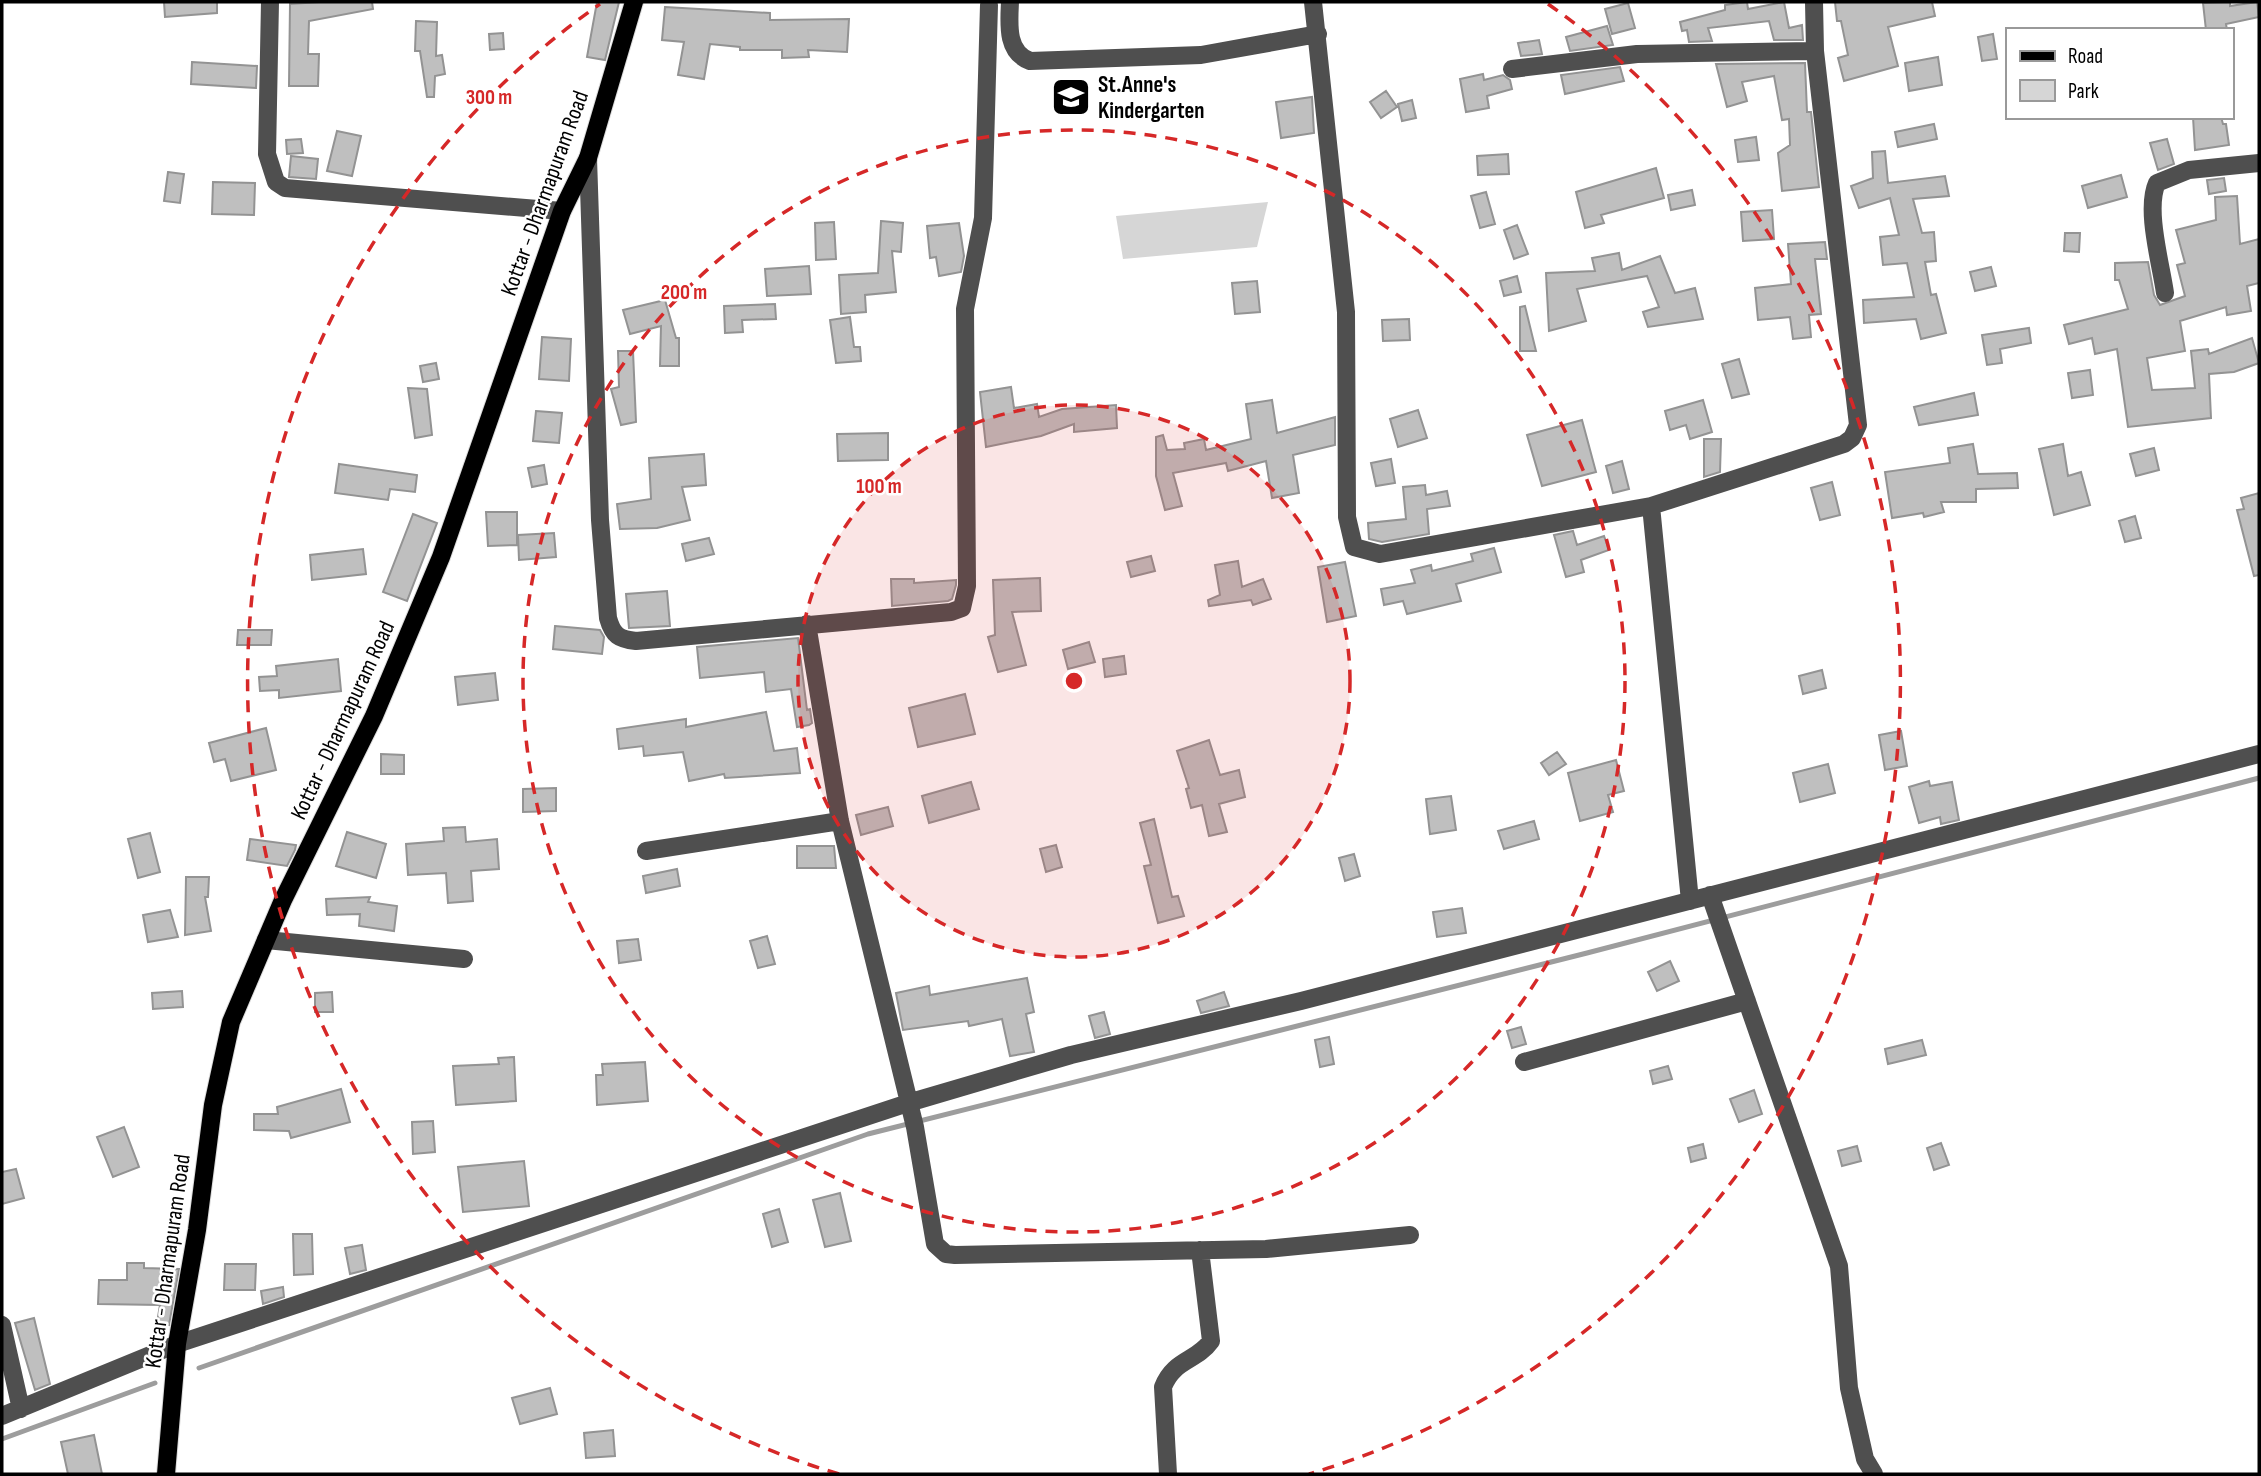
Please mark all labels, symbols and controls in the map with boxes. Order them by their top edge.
legend [2006,28,2233,119]
text: Road [2068,44,2103,69]
place label: St.Anne's Kindergarten [1098,71,1205,125]
school or university icon: St.Anne's Kindergarten [1050,76,1092,118]
text: Park [2068,79,2099,104]
text: 300 m [466,85,512,110]
street label: Kottar - Dharmapuram Road [495,87,595,300]
text: 200 m [661,280,707,305]
text: 100 m [856,474,902,499]
street label: Kottar - Dharmapuram Road [285,617,401,824]
centre of rings [1062,669,1086,693]
street label: Kottar - Dharmapuram Road [139,1152,197,1370]

